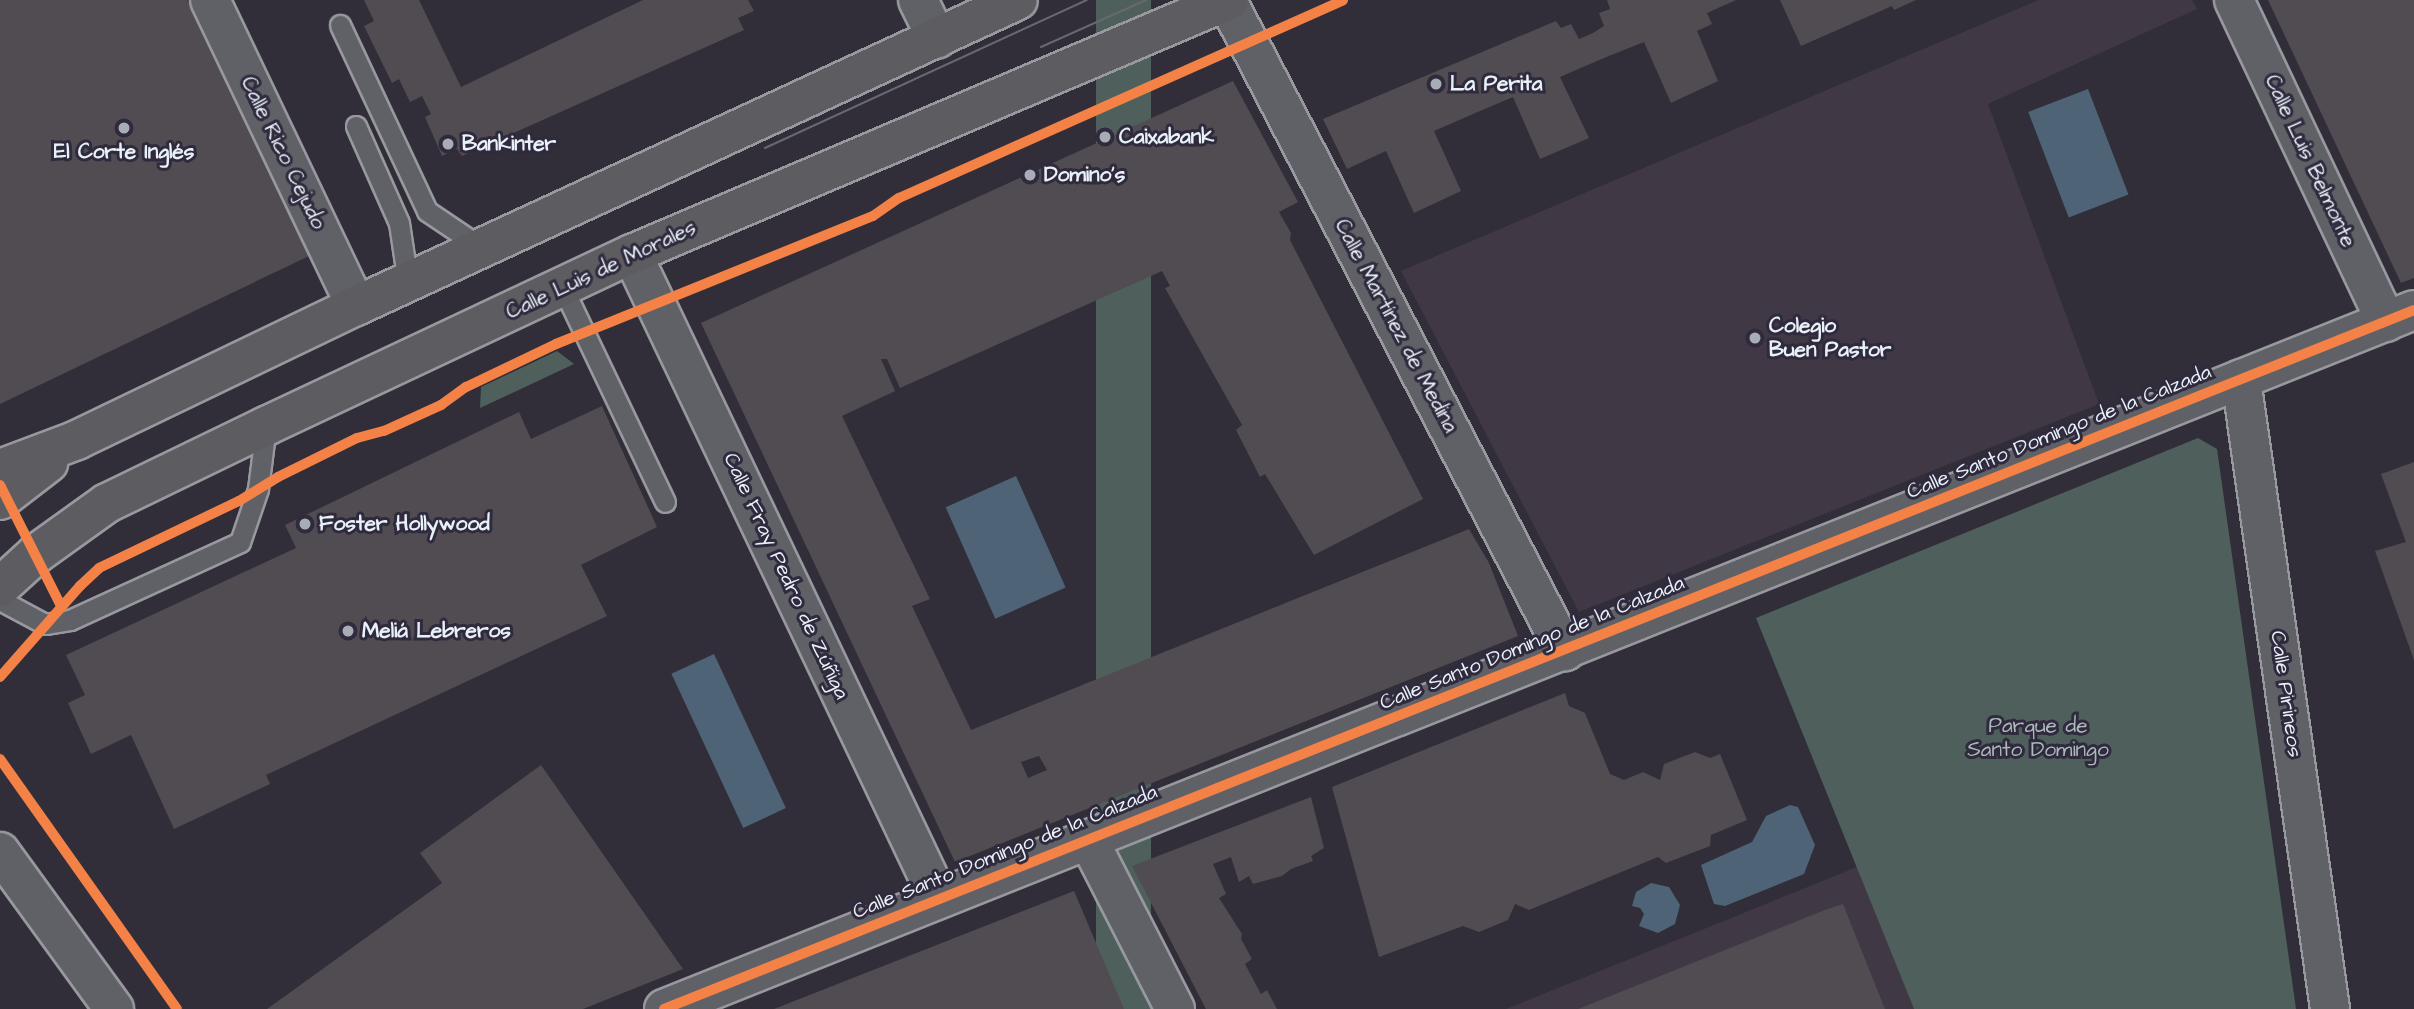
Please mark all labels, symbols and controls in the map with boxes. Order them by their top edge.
place label: La Perita [1450,71,1542,97]
street label: Calle Luis Belmonte [2259,71,2361,251]
street label: Calle Rico Cejudo [235,73,331,233]
marker: La Perita [1428,76,1444,92]
marker: El Corte Inglés [116,120,132,136]
place label: Caixabank [1119,124,1214,150]
marker: Caixabank [1097,129,1113,145]
place label: Bankinter [462,131,556,157]
marker: Bankinter [440,136,456,152]
place label: El Corte Inglés [54,139,194,165]
place label: Domino's [1044,162,1125,188]
marker: Domino's [1022,167,1038,183]
street label: Calle Luis de Morales [502,215,700,325]
street label: Calle Martínez de Medina [1329,215,1463,437]
place label: Colegio Buen Pastor [1769,313,1891,363]
marker: Colegio Buen Pastor [1747,330,1763,346]
street label: Calle Santo Domingo de la Calzada [1903,359,2215,505]
street label: Calle Fray Pedro de Zúñiga [718,449,854,703]
place label: Foster Hollywood [319,511,490,537]
marker: Foster Hollywood [297,516,313,532]
street label: Calle Santo Domingo de la Calzada [1376,570,1688,716]
place label: Meliá Lebreros [362,618,511,644]
marker: Meliá Lebreros [340,623,356,639]
street label: Calle Pirineos [2265,629,2307,759]
park label: Parque de Santo Domingo [1967,713,2109,763]
street label: Calle Santo Domingo de la Calzada [849,779,1161,925]

